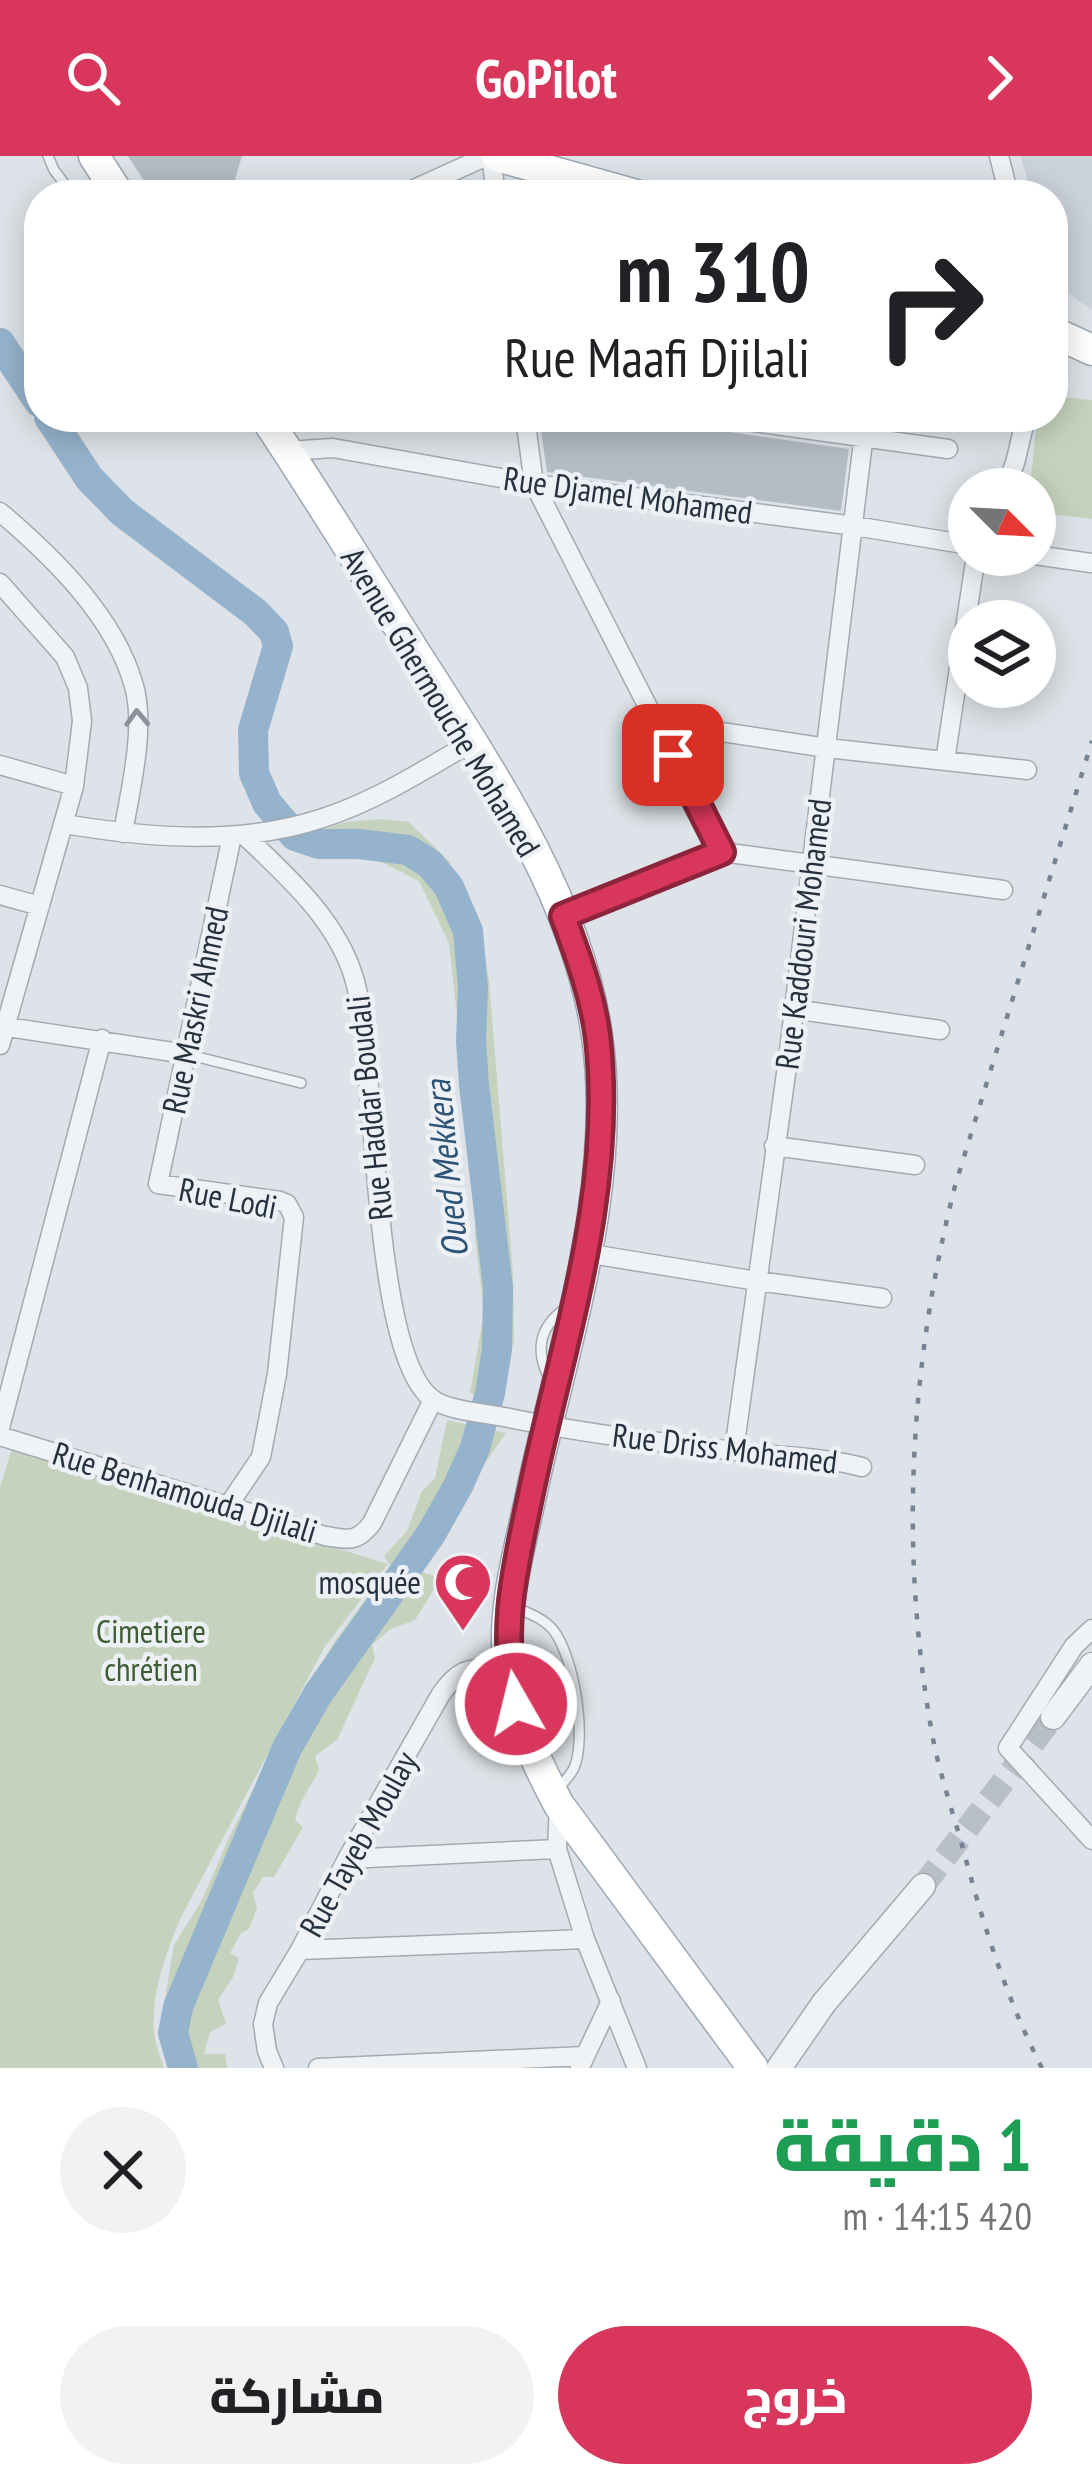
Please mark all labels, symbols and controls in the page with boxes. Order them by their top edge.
text: GoPilot [475,43,617,113]
icon: search [60,45,126,111]
icon: forward [966,45,1032,111]
text: 310 m [617,216,810,325]
icon: right [852,228,1008,384]
text: Rue Maafi Djilali [504,322,810,392]
street label: Rue Djamel Mohamed [501,456,755,533]
north arrow [948,468,1056,576]
map controls [948,468,1056,708]
street label: Avenue Ghermouche Mohamed [332,539,551,864]
button: layers [948,600,1056,708]
pin [622,704,724,806]
one-way arrow [124,708,150,727]
icon: arrive [640,722,706,788]
street label: Rue Kaddouri Mohamed [765,796,840,1072]
street label: Rue Maskri Ahmed [152,902,237,1117]
street label: Rue Haddar Boudali [335,993,402,1223]
water label: Oued Mekkera [413,1077,478,1260]
street label: Rue Lodi [176,1167,281,1228]
street label: Rue Driss Mohamed [610,1412,840,1483]
street label: Rue Benhamouda Djilali [48,1431,322,1552]
mosque icon: mosquée [432,1551,494,1633]
place label: mosquée [319,1560,421,1603]
park label: Cimetiere chrétien [96,1609,206,1690]
position arrow [453,1641,579,1767]
street label: Rue Tayeb Moulay [289,1743,426,1944]
text: 1 دقيقة [774,2098,1032,2191]
button: close [60,2107,186,2233]
text: 420 m · 14:15 [843,2190,1032,2241]
button: مشاركة [60,2326,534,2464]
button: خروج [558,2326,1032,2464]

